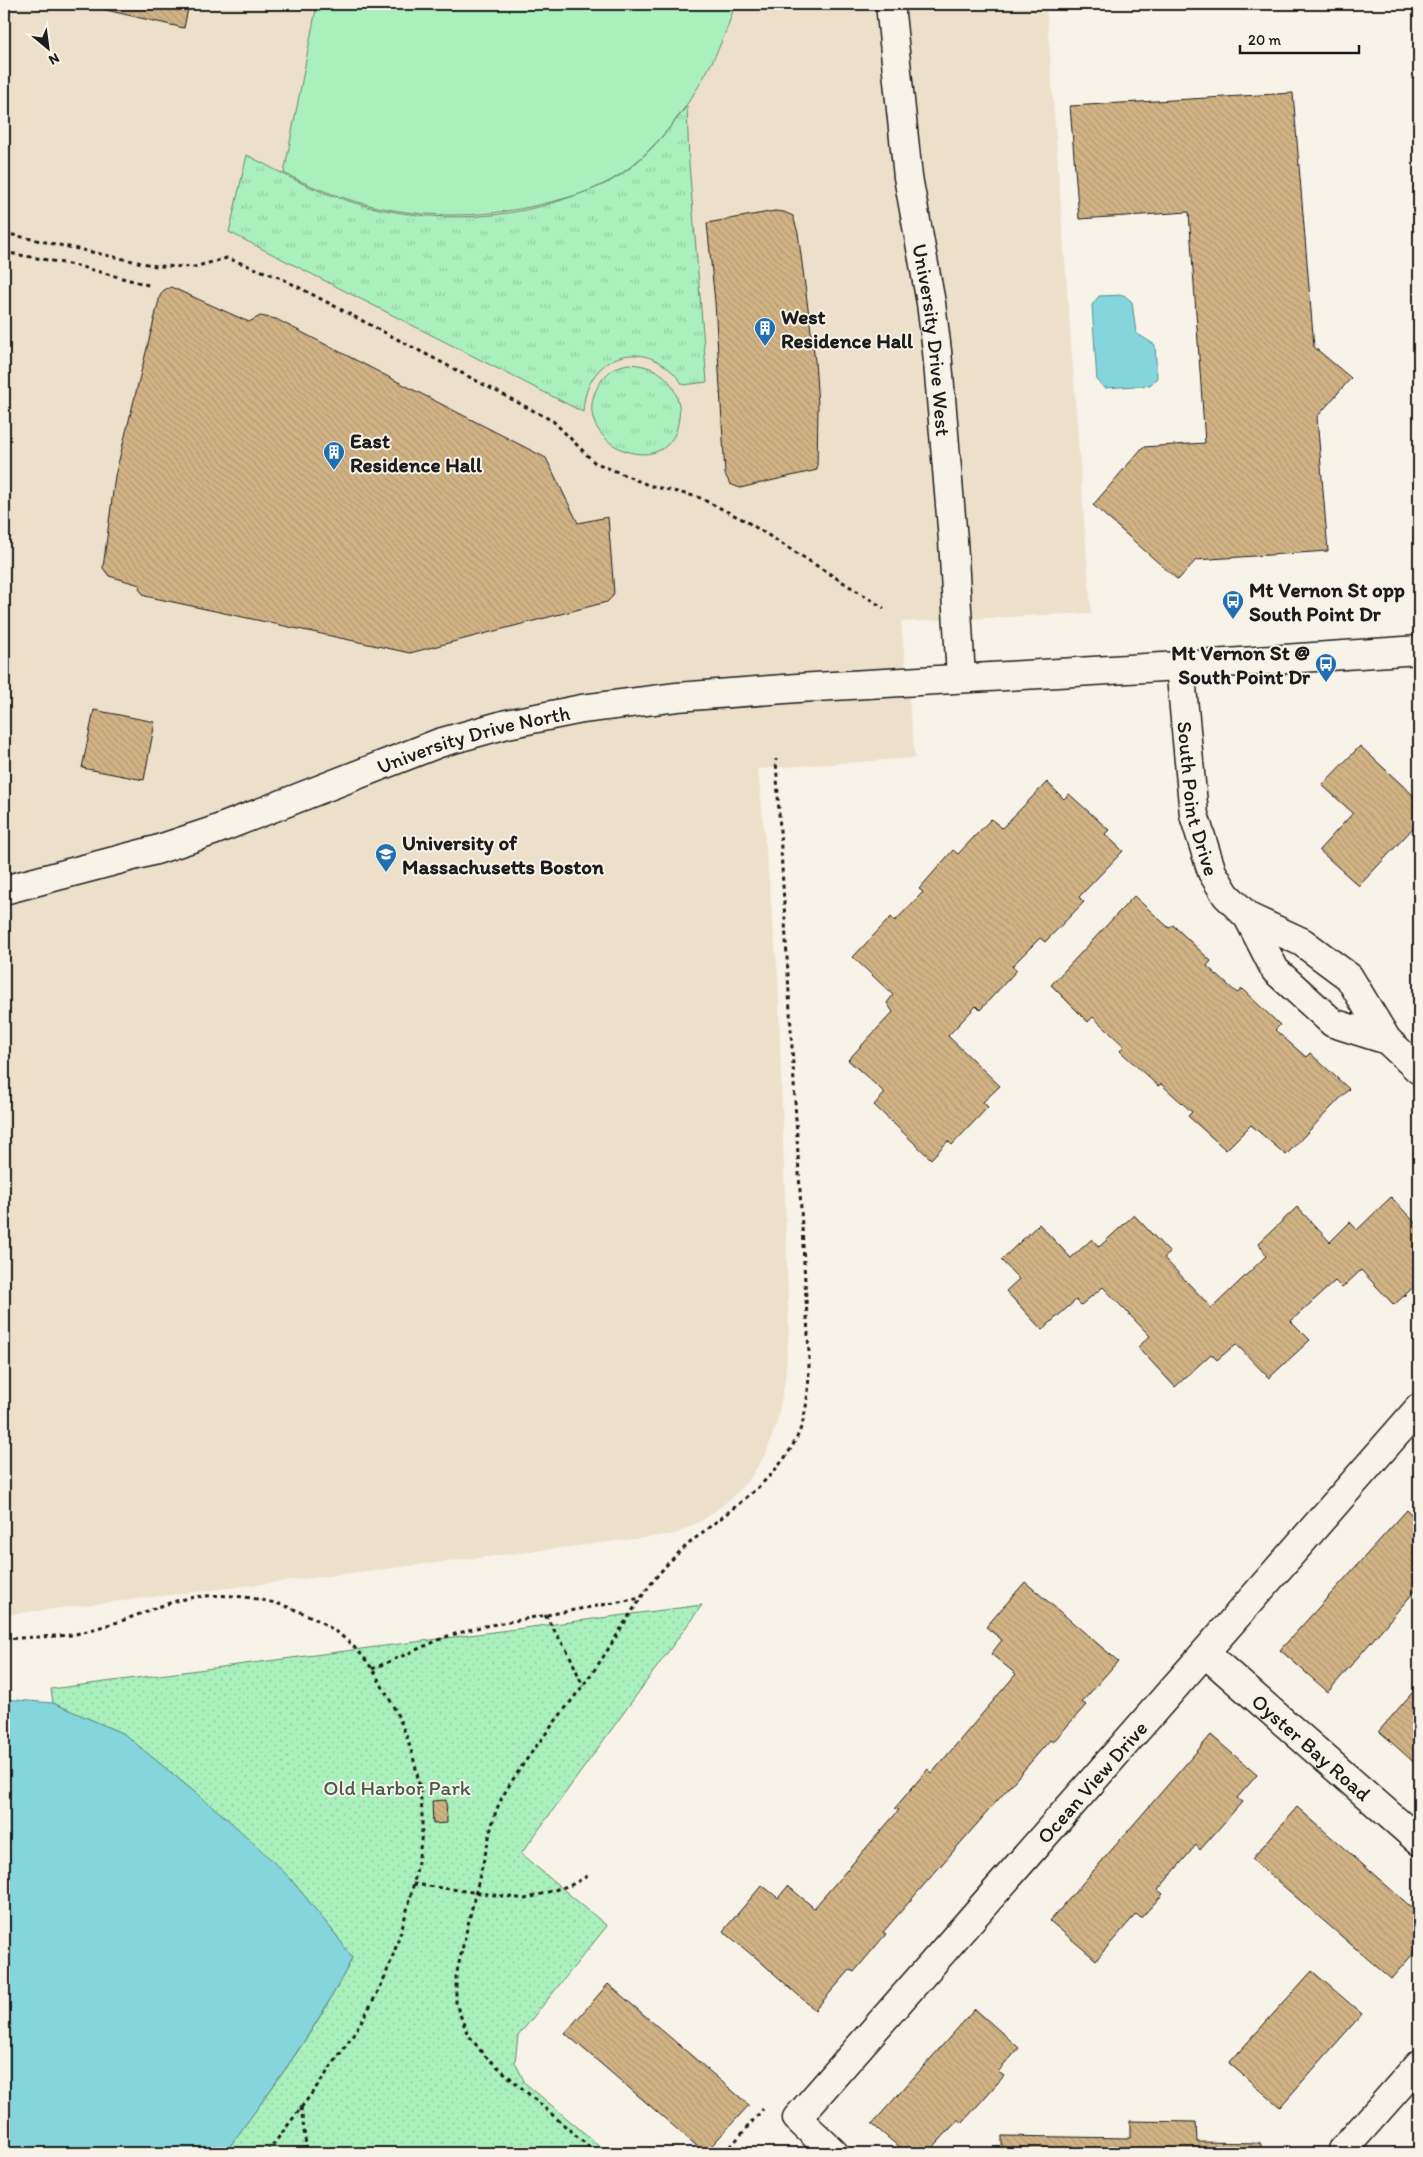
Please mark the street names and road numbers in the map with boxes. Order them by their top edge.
street label: University Drive West [908,242,957,437]
street label: University Drive North [373,699,572,779]
street label: South Point Drive [1173,720,1225,879]
street label: Oyster Bay Road [1247,1688,1377,1806]
street label: Ocean View Drive [1031,1715,1152,1848]

